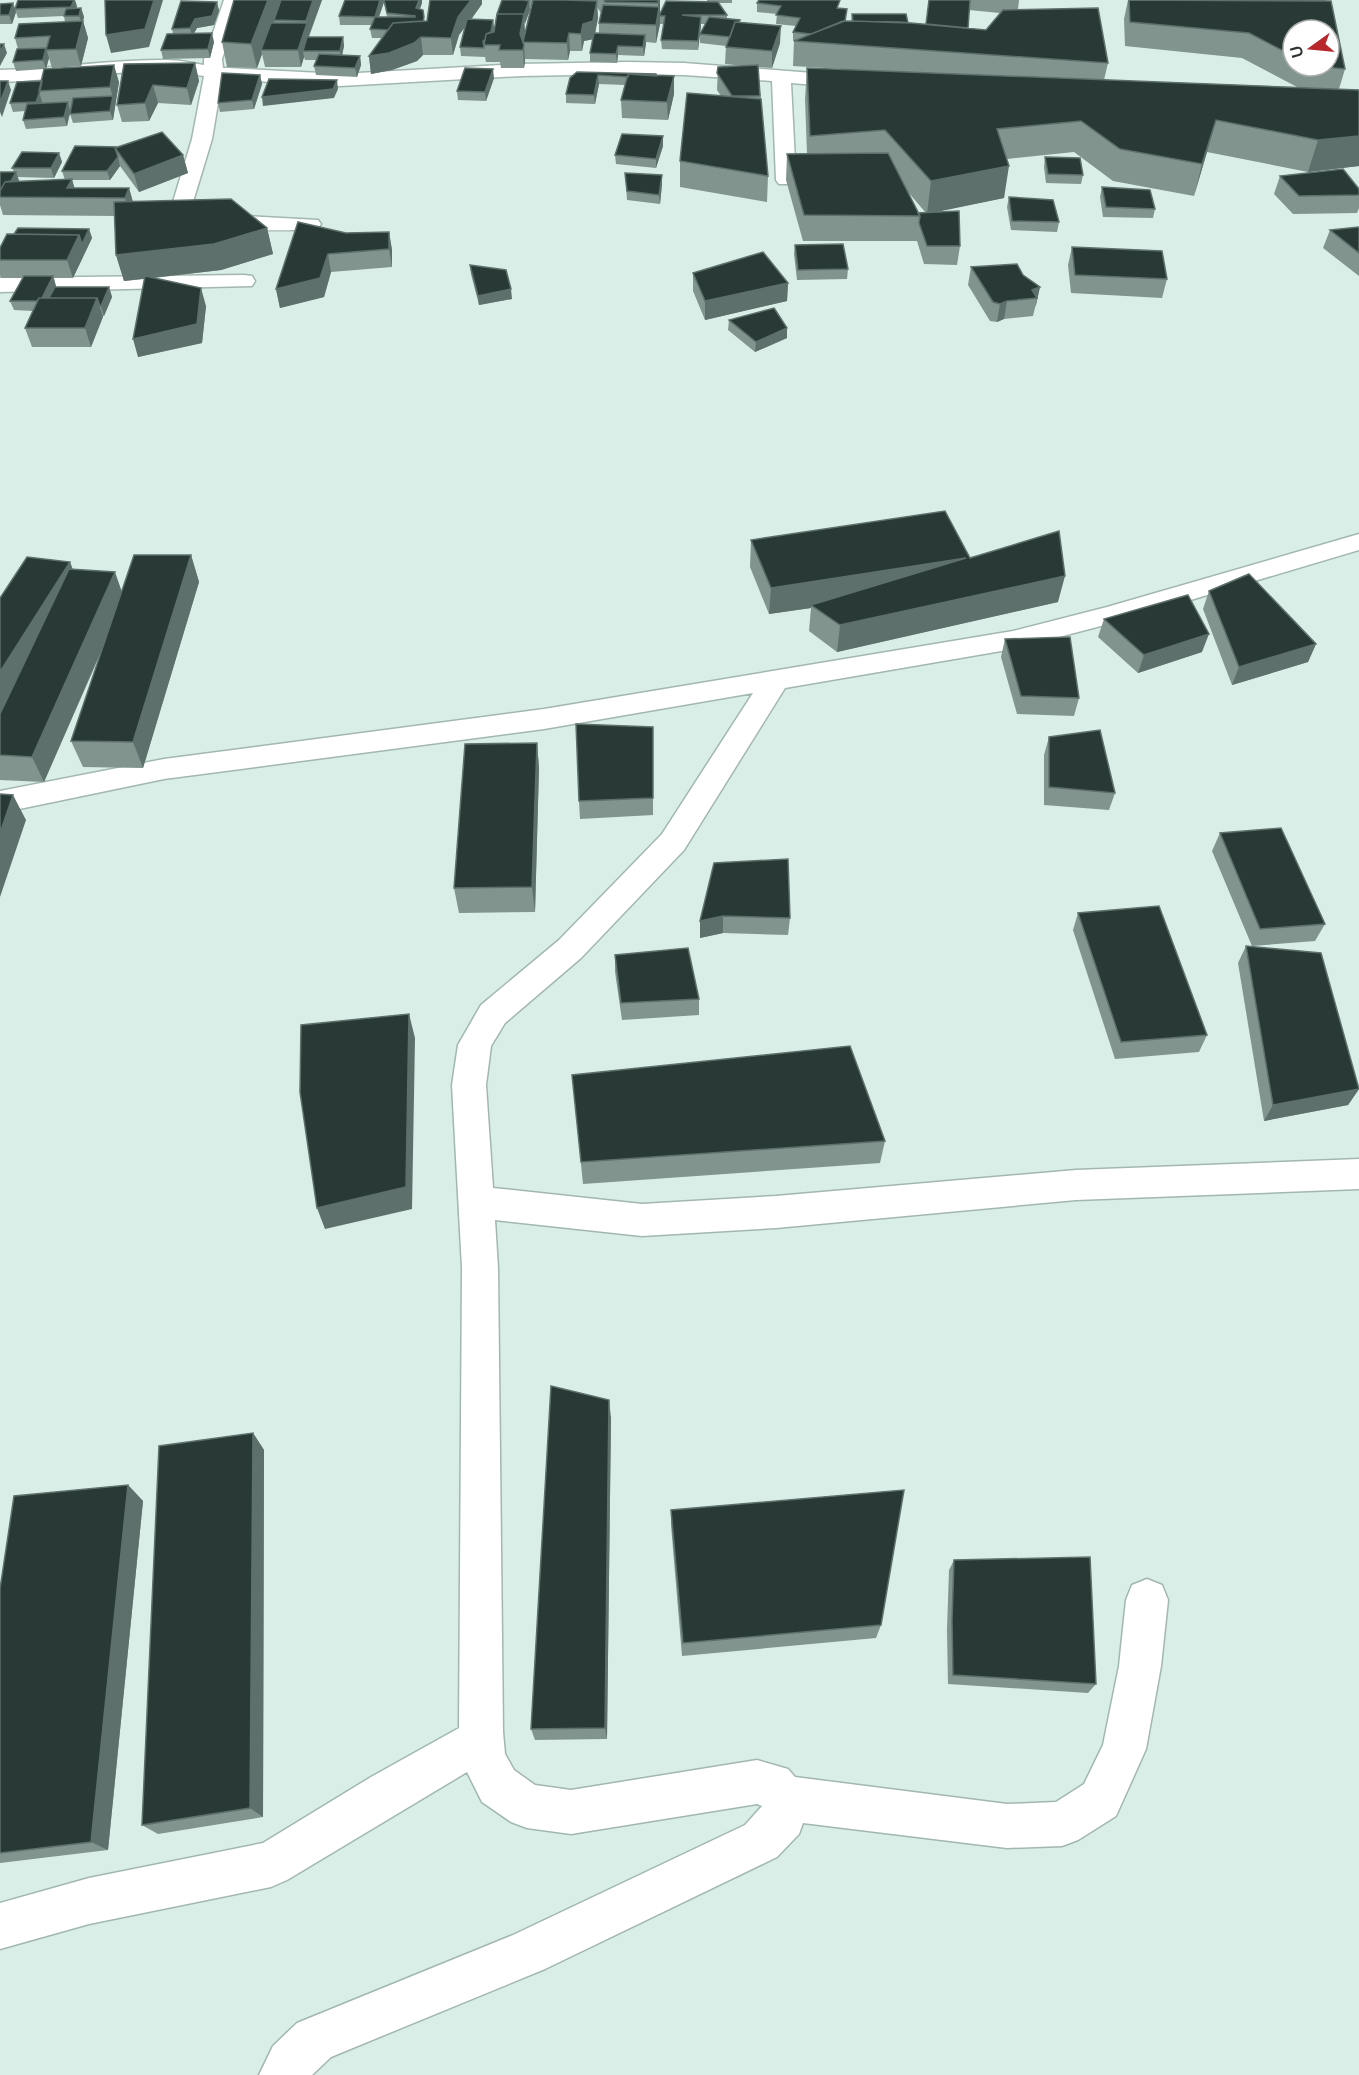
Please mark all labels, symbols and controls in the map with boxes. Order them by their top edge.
north arrow [1281,18,1341,78]
text: U [1285,44,1307,60]

